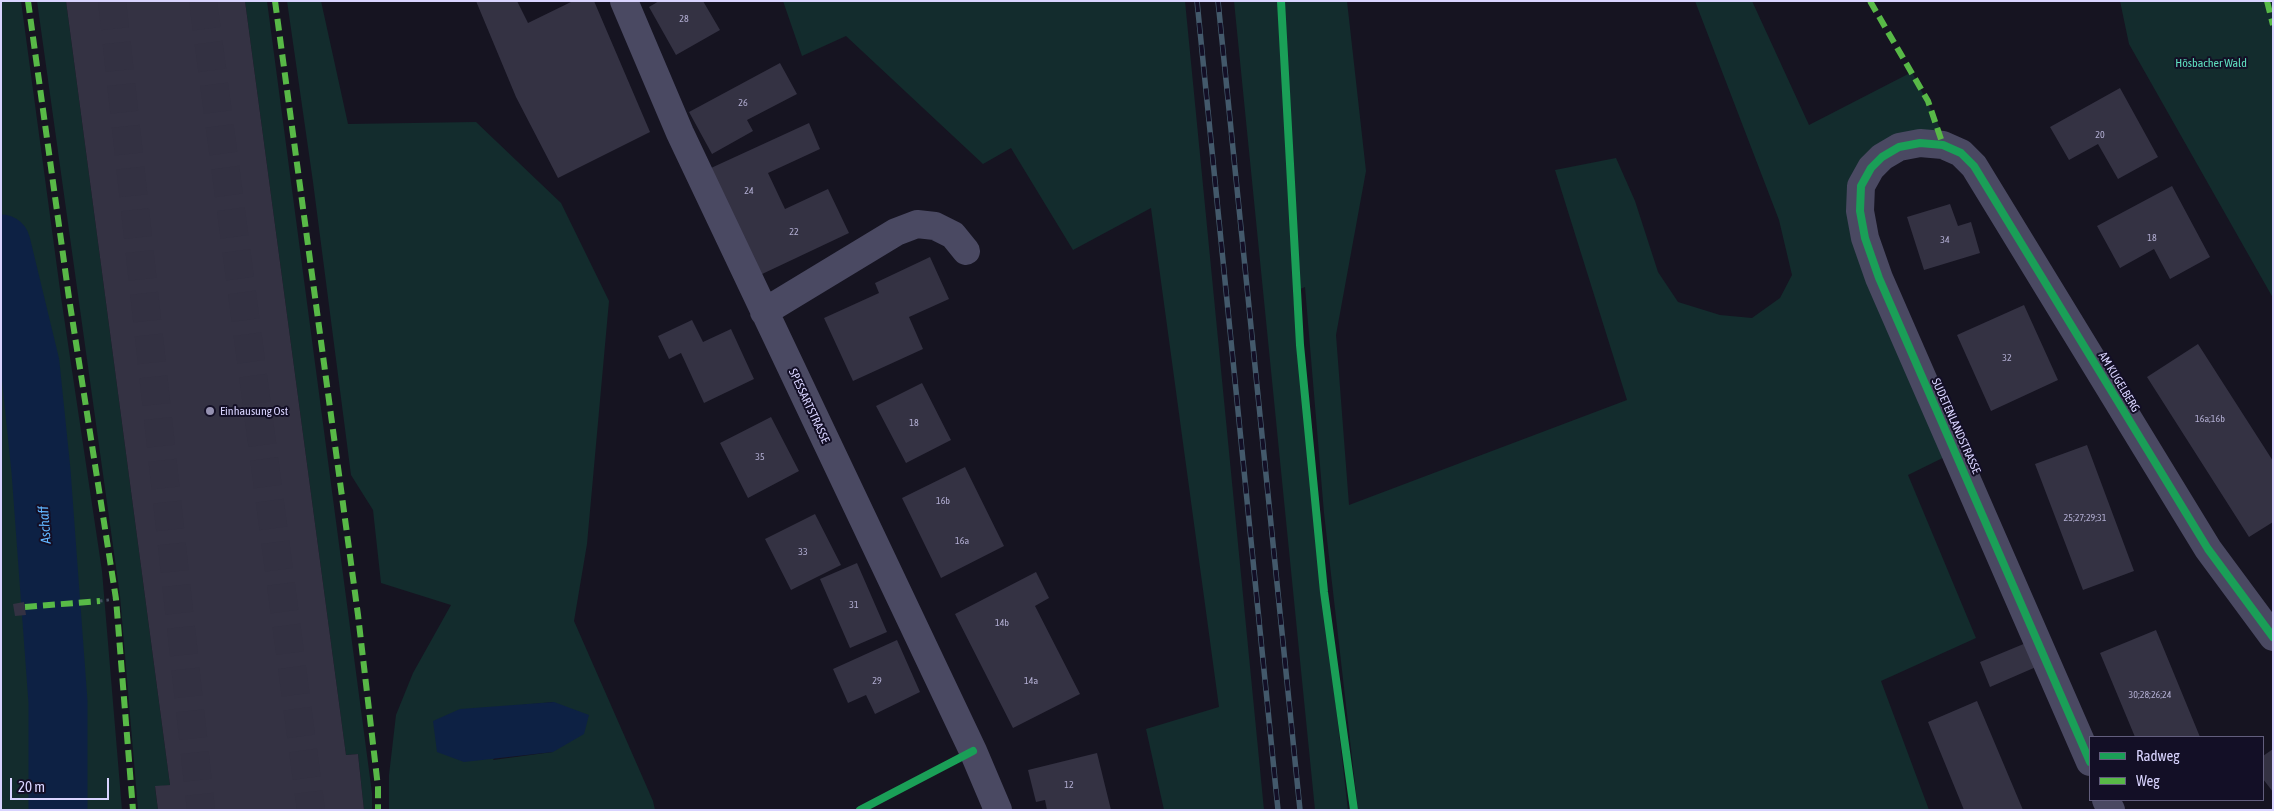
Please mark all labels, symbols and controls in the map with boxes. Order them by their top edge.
house number: 28 [679,13,689,25]
park label: Hösbacher Wald [2175,56,2247,70]
house number: 26 [738,97,748,109]
house number: 20 [2095,129,2105,141]
house number: 24 [744,185,754,197]
house number: 22 [789,226,799,238]
house number: 18 [2147,232,2157,244]
house number: 34 [1940,234,1950,246]
street label: AM KUGELBERG [2095,349,2143,415]
house number: 32 [2002,352,2012,364]
street label: SPESSARTSTRASSE [785,366,833,446]
street label: SUDETENLANDSTRASSE [1928,376,1984,476]
place label: Einhausung Ost [220,404,288,418]
marker: Einhausung Ost [204,405,216,417]
house number: 16a;16b [2195,413,2225,425]
house number: 18 [909,417,919,429]
house number: 35 [755,451,765,463]
house number: 16b [936,495,950,507]
water label: Aschaff [35,506,55,544]
house number: 25;27;29;31 [2064,512,2106,524]
house number: 16a [955,535,969,547]
house number: 33 [798,546,808,558]
house number: 31 [849,599,859,611]
house number: 14b [995,617,1009,629]
house number: 29 [872,675,882,687]
house number: 14a [1024,675,1038,687]
house number: 30;28;26;24 [2129,689,2171,701]
legend [2089,736,2264,801]
text: Radweg [2136,747,2180,764]
scale bar [12,768,111,800]
text: Weg [2136,772,2160,789]
text: 20 m [18,778,45,795]
house number: 12 [1064,779,1074,791]

